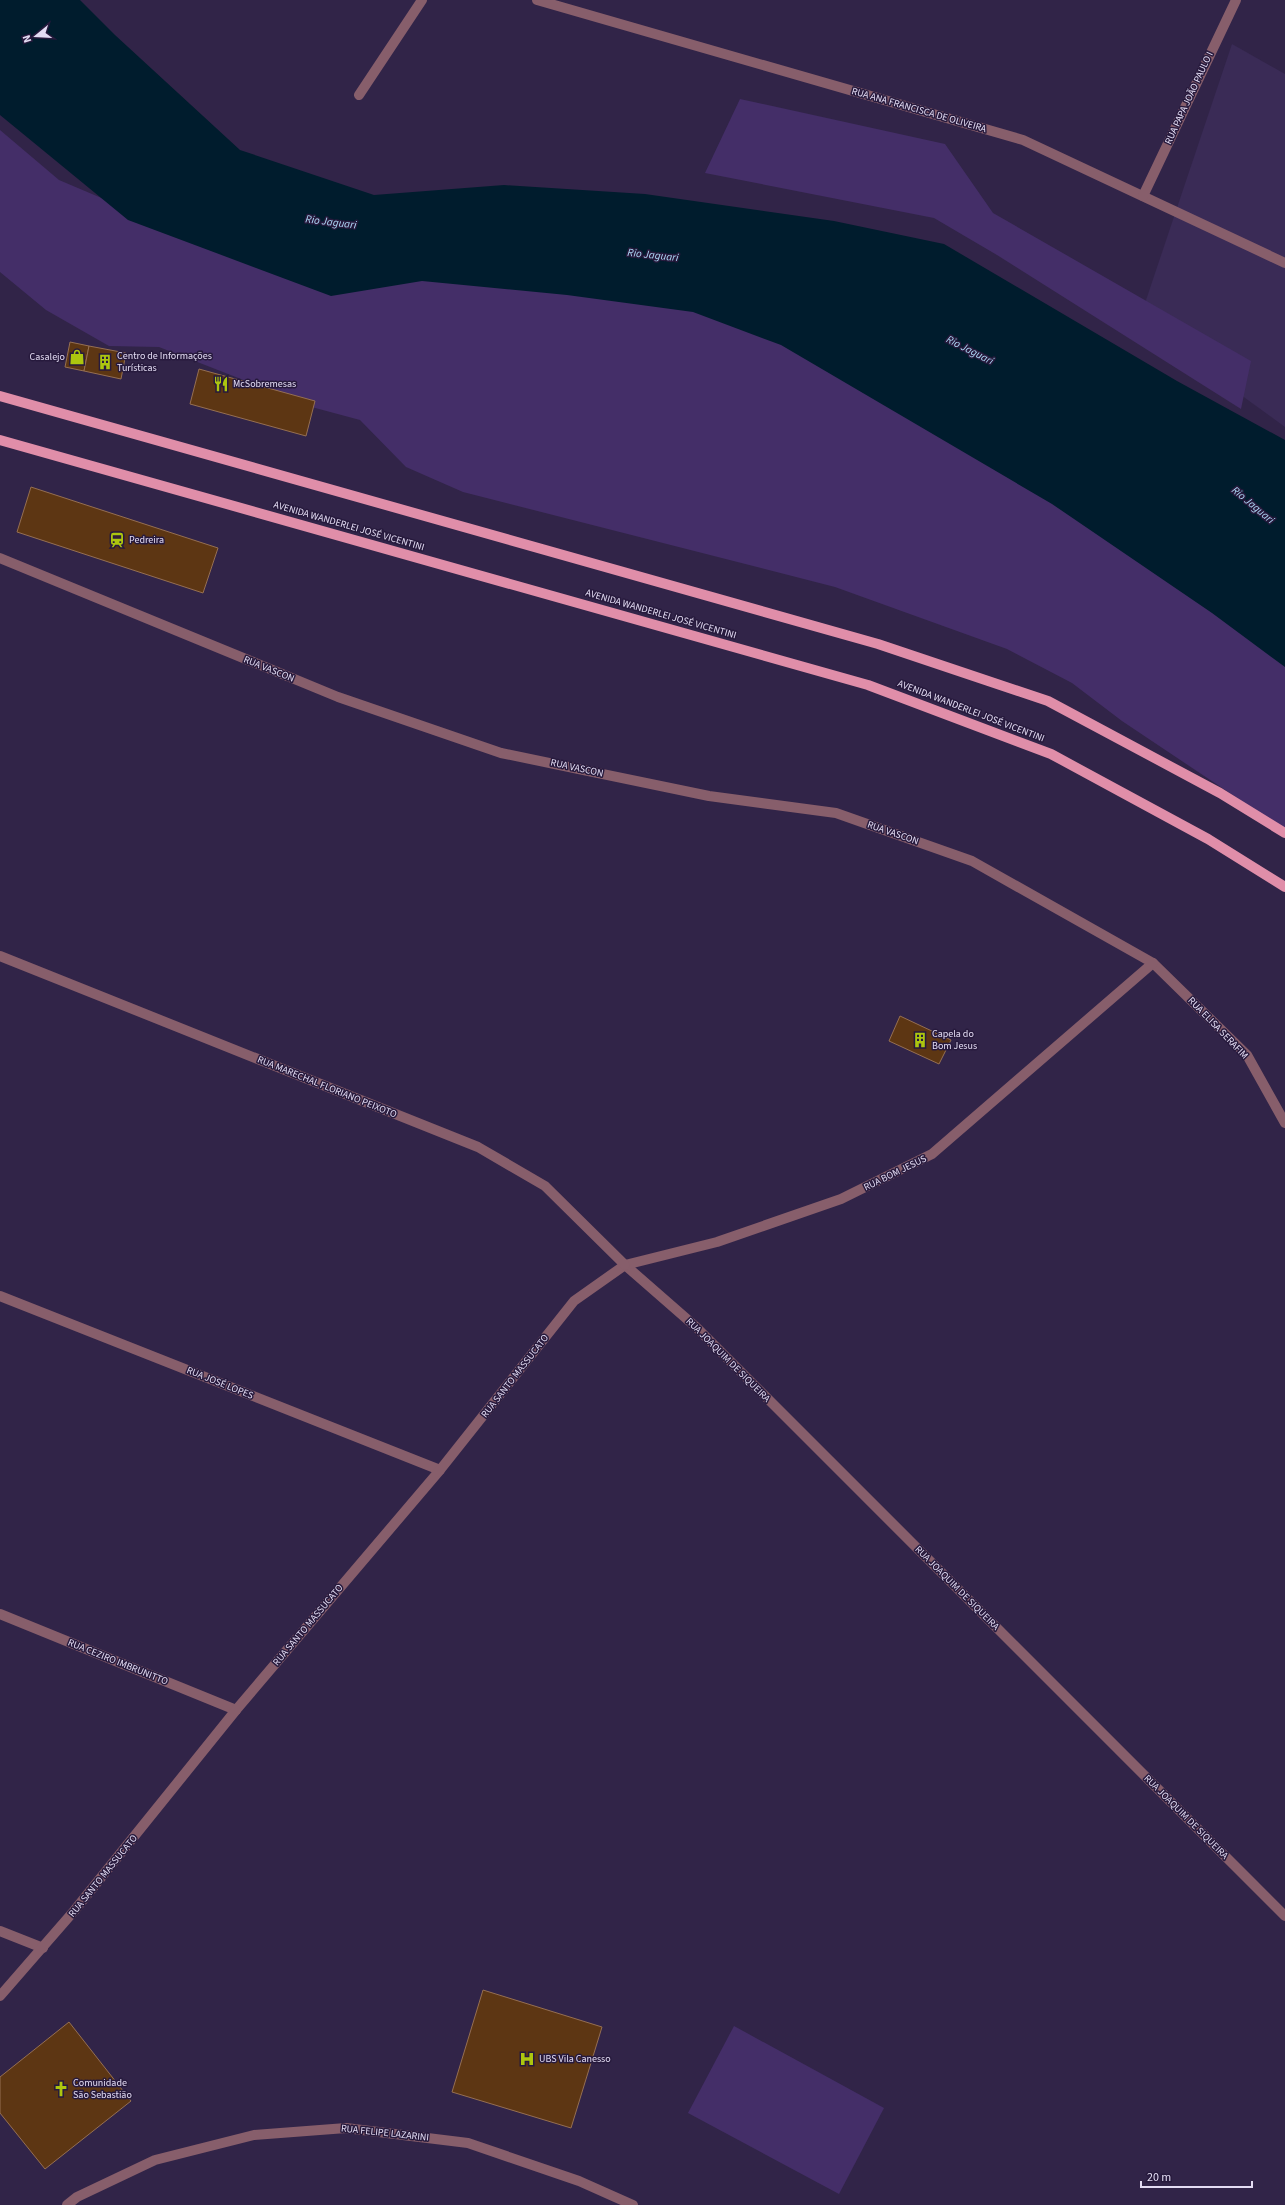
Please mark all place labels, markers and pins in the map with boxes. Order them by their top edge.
shop icon: Casalejo [68,348,86,366]
place label: Centro de Informações Turísticas [117,349,212,375]
place label: Casalejo [30,350,65,364]
building icon: Centro de Informações Turísticas [96,353,114,371]
restaurant icon: McSobremesas [212,375,230,393]
place label: McSobremesas [233,377,296,391]
station icon: Pedreira [108,531,126,549]
place label: Pedreira [129,533,164,547]
place label: Capela do Bom Jesus [932,1027,977,1053]
building icon: Capela do Bom Jesus [911,1031,929,1049]
hospital icon: UBS Vila Canesso [518,2050,536,2068]
place label: UBS Vila Canesso [539,2052,611,2066]
place label: Comunidade São Sebastião [73,2076,132,2102]
church icon: Comunidade São Sebastião [52,2080,70,2098]

